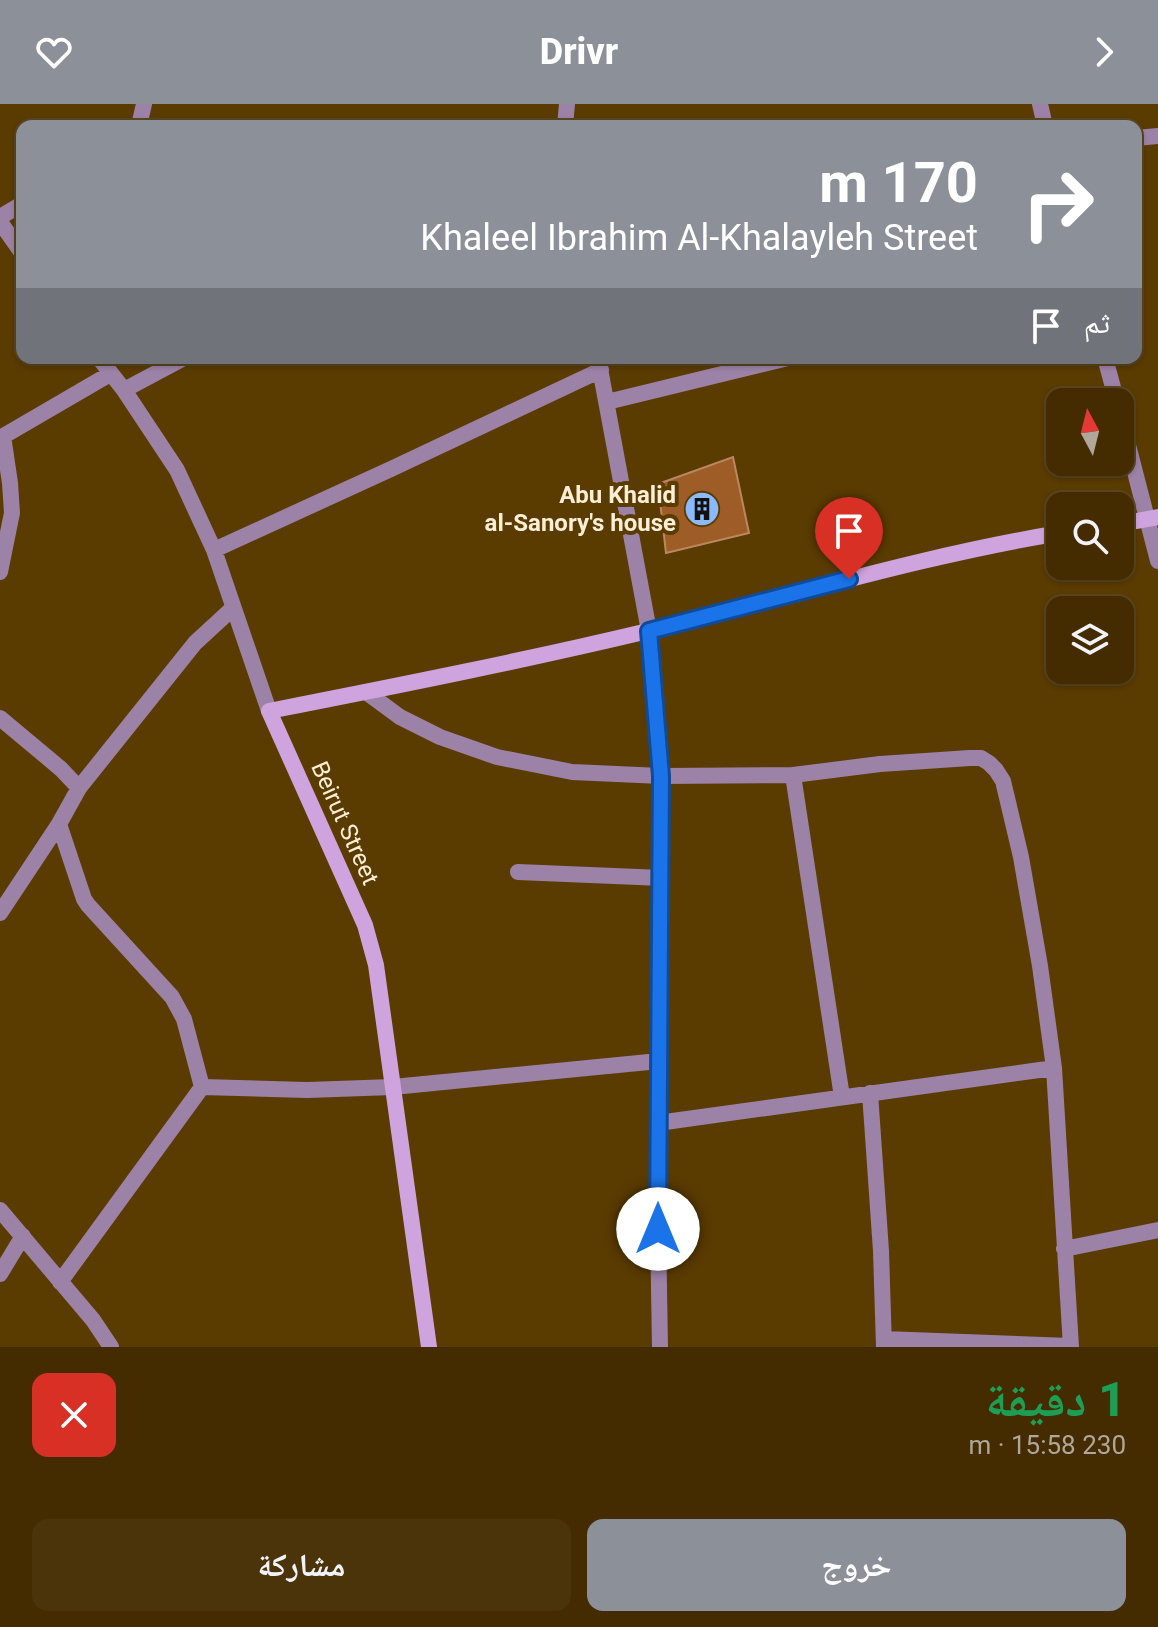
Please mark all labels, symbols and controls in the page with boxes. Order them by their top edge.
icon: heart [32,30,76,74]
icon: forward [1082,30,1126,74]
text: Drivr [540,31,618,73]
text: 170 m [819,150,978,216]
icon: right [1006,152,1110,256]
text: Khaleel Ibrahim Al-Khalayleh Street [420,217,978,259]
icon: arrive [1024,304,1068,348]
text: ثم [1084,305,1110,340]
north arrow [1046,388,1134,476]
map controls [1046,388,1134,684]
place label: Abu Khalid al-Sanory's house [485,481,676,537]
building icon: Abu Khalid al-Sanory's house [683,490,721,528]
button: search [1046,492,1134,580]
pin [815,497,883,579]
icon: arrive [827,509,871,553]
button: layers [1046,596,1134,684]
street label: Beirut Street [305,757,385,889]
position arrow [616,1187,700,1271]
text: 1 دقيقة [986,1371,1126,1428]
button: close [32,1373,116,1457]
text: 230 m · 15:58 [968,1430,1126,1460]
button: مشاركة [32,1519,571,1611]
button: خروج [587,1519,1126,1611]

